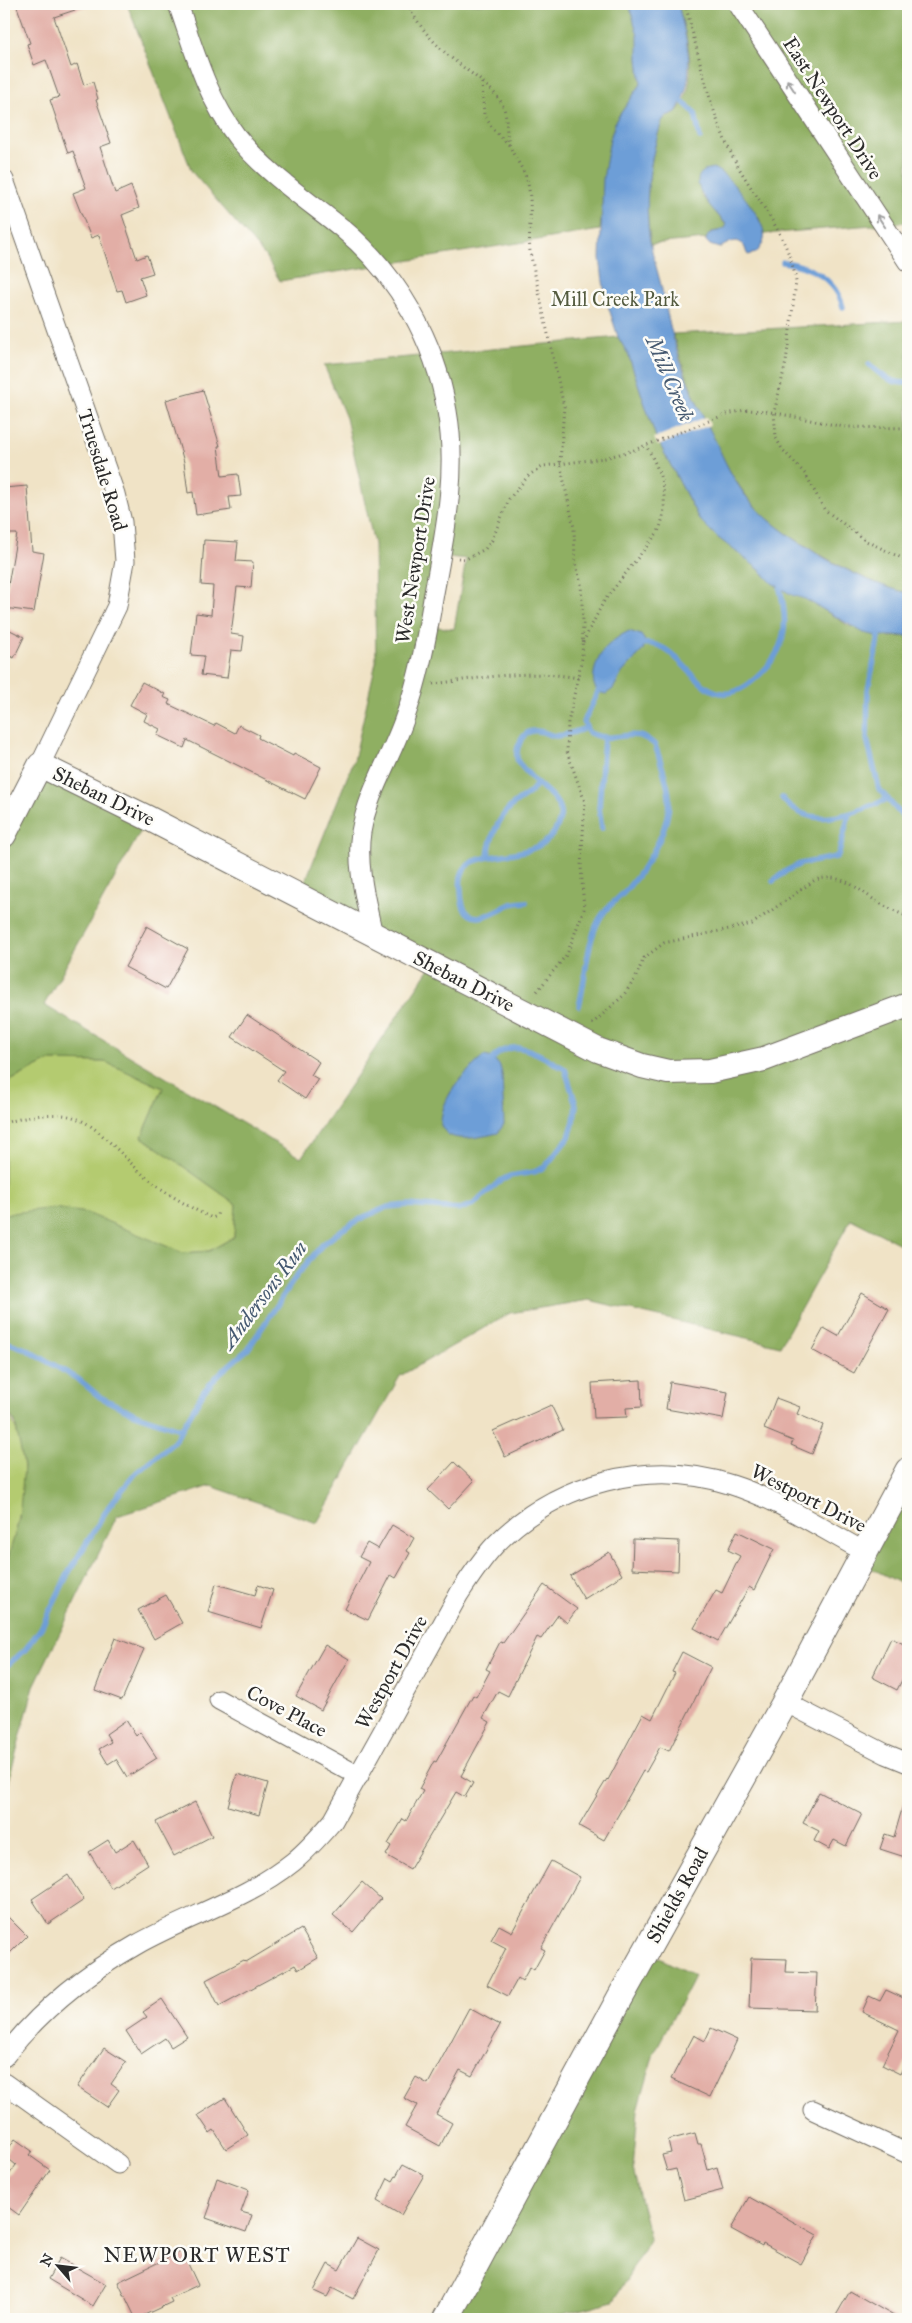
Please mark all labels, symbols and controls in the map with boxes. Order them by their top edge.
street label: East Newport Drive [778,32,888,184]
one-way arrow [786,79,796,93]
one-way arrow [876,215,886,229]
park label: Mill Creek Park [551,287,680,311]
water label: Mill Creek [640,331,700,426]
street label: Truesdale Road [73,406,133,534]
street label: West Newport Drive [390,475,440,645]
street label: Sheban Drive [49,761,159,831]
street label: Sheban Drive [409,945,519,1017]
water label: Andersons Run [214,1236,313,1356]
street label: Westport Drive [747,1459,871,1537]
street label: Westport Drive [350,1611,432,1733]
street label: Cove Place [243,1680,331,1742]
street label: Shields Road [641,1843,713,1947]
north arrow [32,2240,82,2290]
district label: NEWPORT WEST [103,2242,291,2268]
text: N [37,2251,57,2269]

